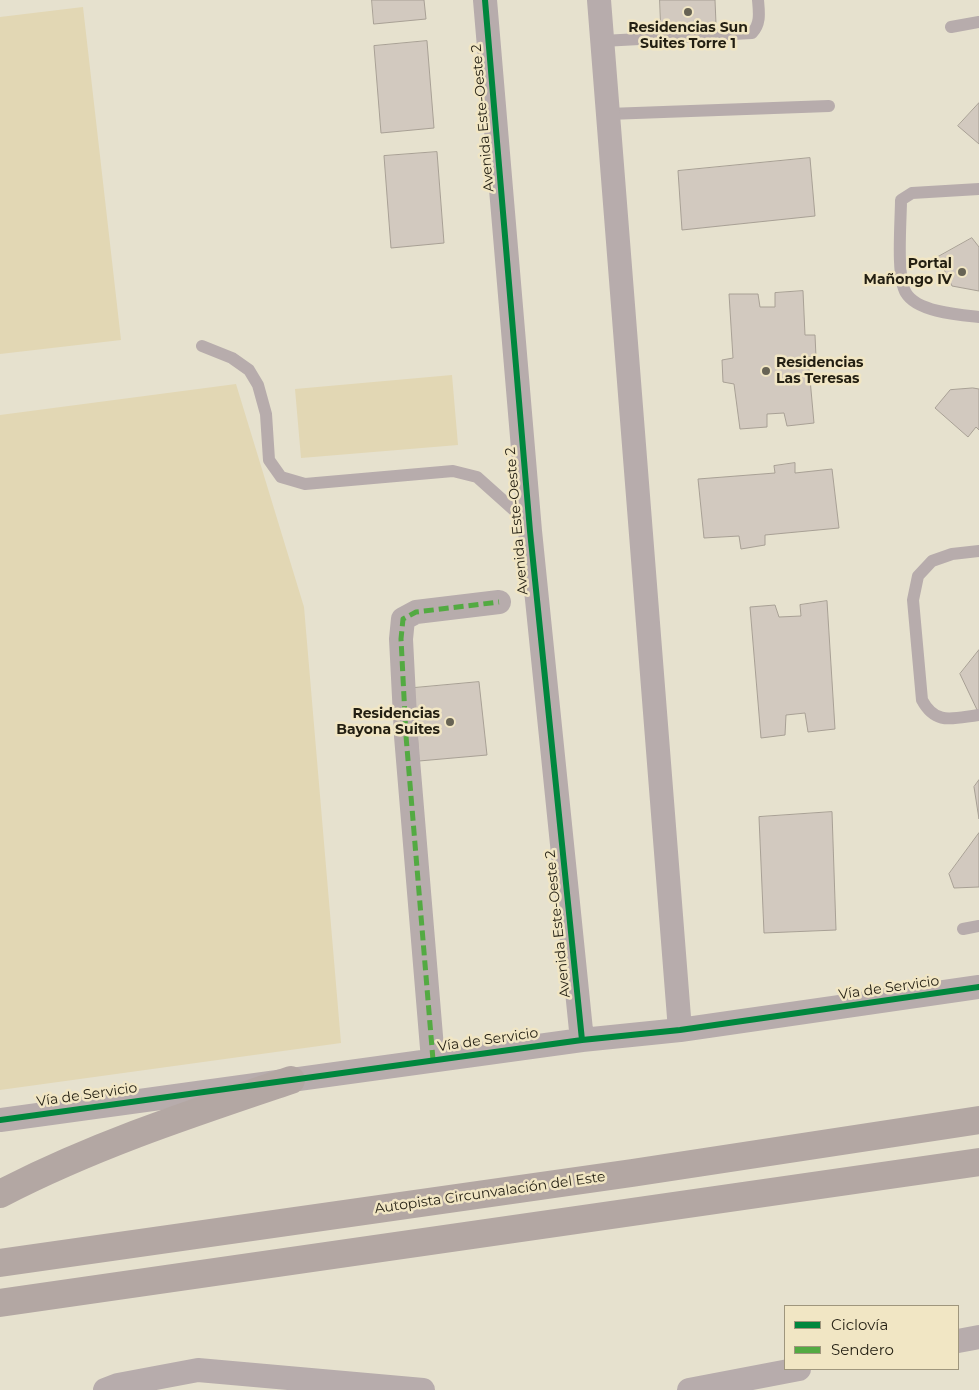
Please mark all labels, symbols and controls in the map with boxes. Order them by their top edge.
marker: Residencias Sun Suites Torre 1 [682,6,694,18]
place label: Residencias Sun Suites Torre 1 [628,20,748,52]
street label: Avenida Este-Oeste 2 [468,43,498,193]
place label: Portal Mañongo IV [864,256,952,288]
marker: Portal Mañongo IV [956,266,968,278]
place label: Residencias Las Teresas [776,355,864,388]
marker: Residencias Las Teresas [760,365,772,377]
street label: Avenida Este-Oeste 2 [502,446,532,596]
place label: Residencias Bayona Suites [336,706,440,739]
marker: Residencias Bayona Suites [444,716,456,728]
street label: Avenida Este-Oeste 2 [542,849,574,999]
street label: Vía de Servicio [838,973,940,1003]
street label: Vía de Servicio [437,1025,539,1055]
street label: Vía de Servicio [36,1080,138,1110]
street label: Autopista Circunvalación del Este [373,1168,607,1218]
legend [784,1305,959,1370]
text: Ciclovía [831,1315,888,1334]
text: Sendero [831,1340,894,1359]

